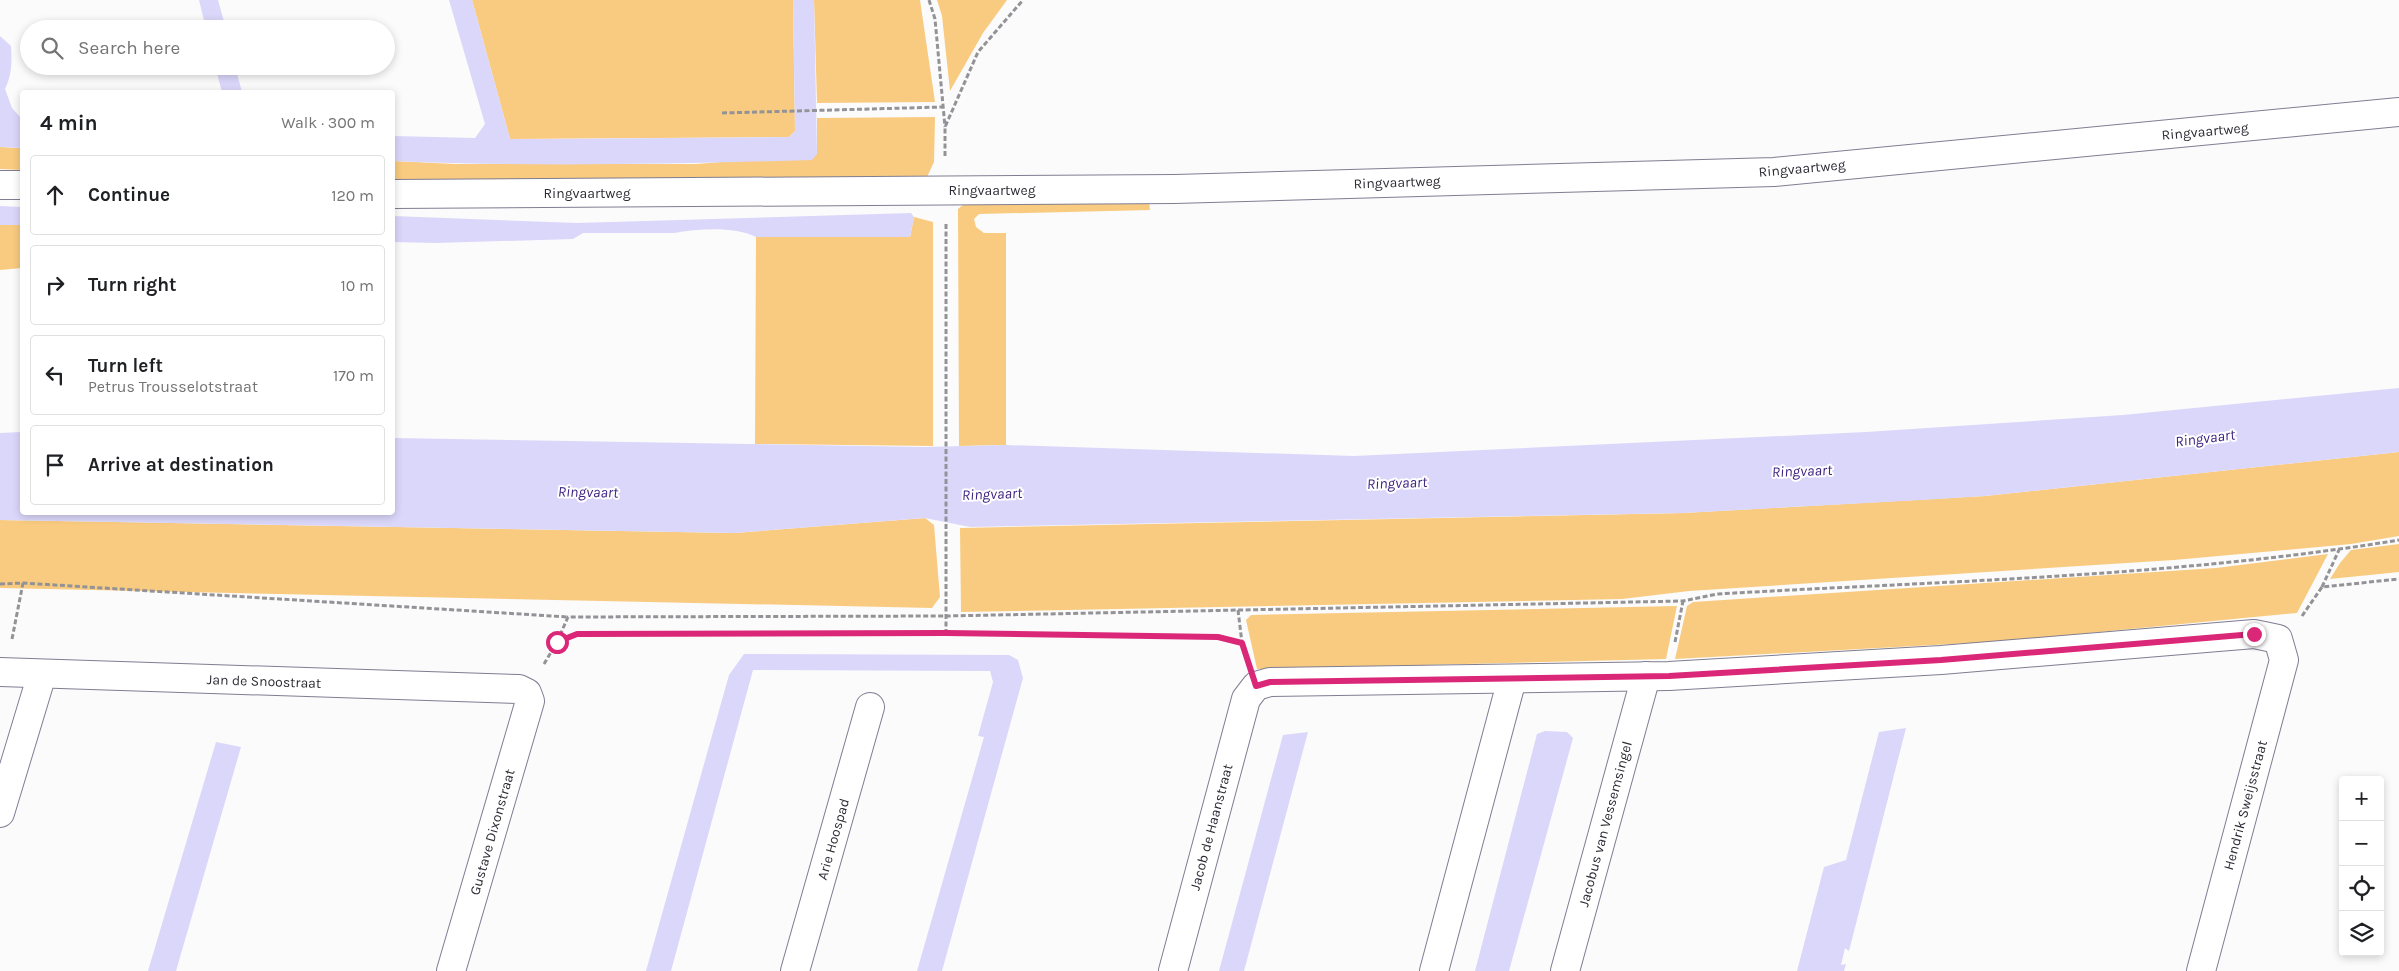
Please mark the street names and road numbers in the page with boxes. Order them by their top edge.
street label: Ringvaartweg [2161,119,2249,144]
street label: Ringvaartweg [1758,156,1846,181]
street label: Ringvaartweg [1353,172,1441,193]
street label: Ringvaartweg [948,182,1036,199]
street label: Ringvaartweg [543,185,631,202]
street label: Jan de Snoostraat [206,671,322,692]
street label: Hendrik Sweijsstraat [2220,738,2271,872]
street label: Jacobus van Vessemsingel [1575,739,1636,909]
street label: Jacob de Haanstraat [1186,762,1237,892]
street label: Gustave Dixonstraat [466,767,519,897]
street label: Arie Hoospad [814,796,853,882]

